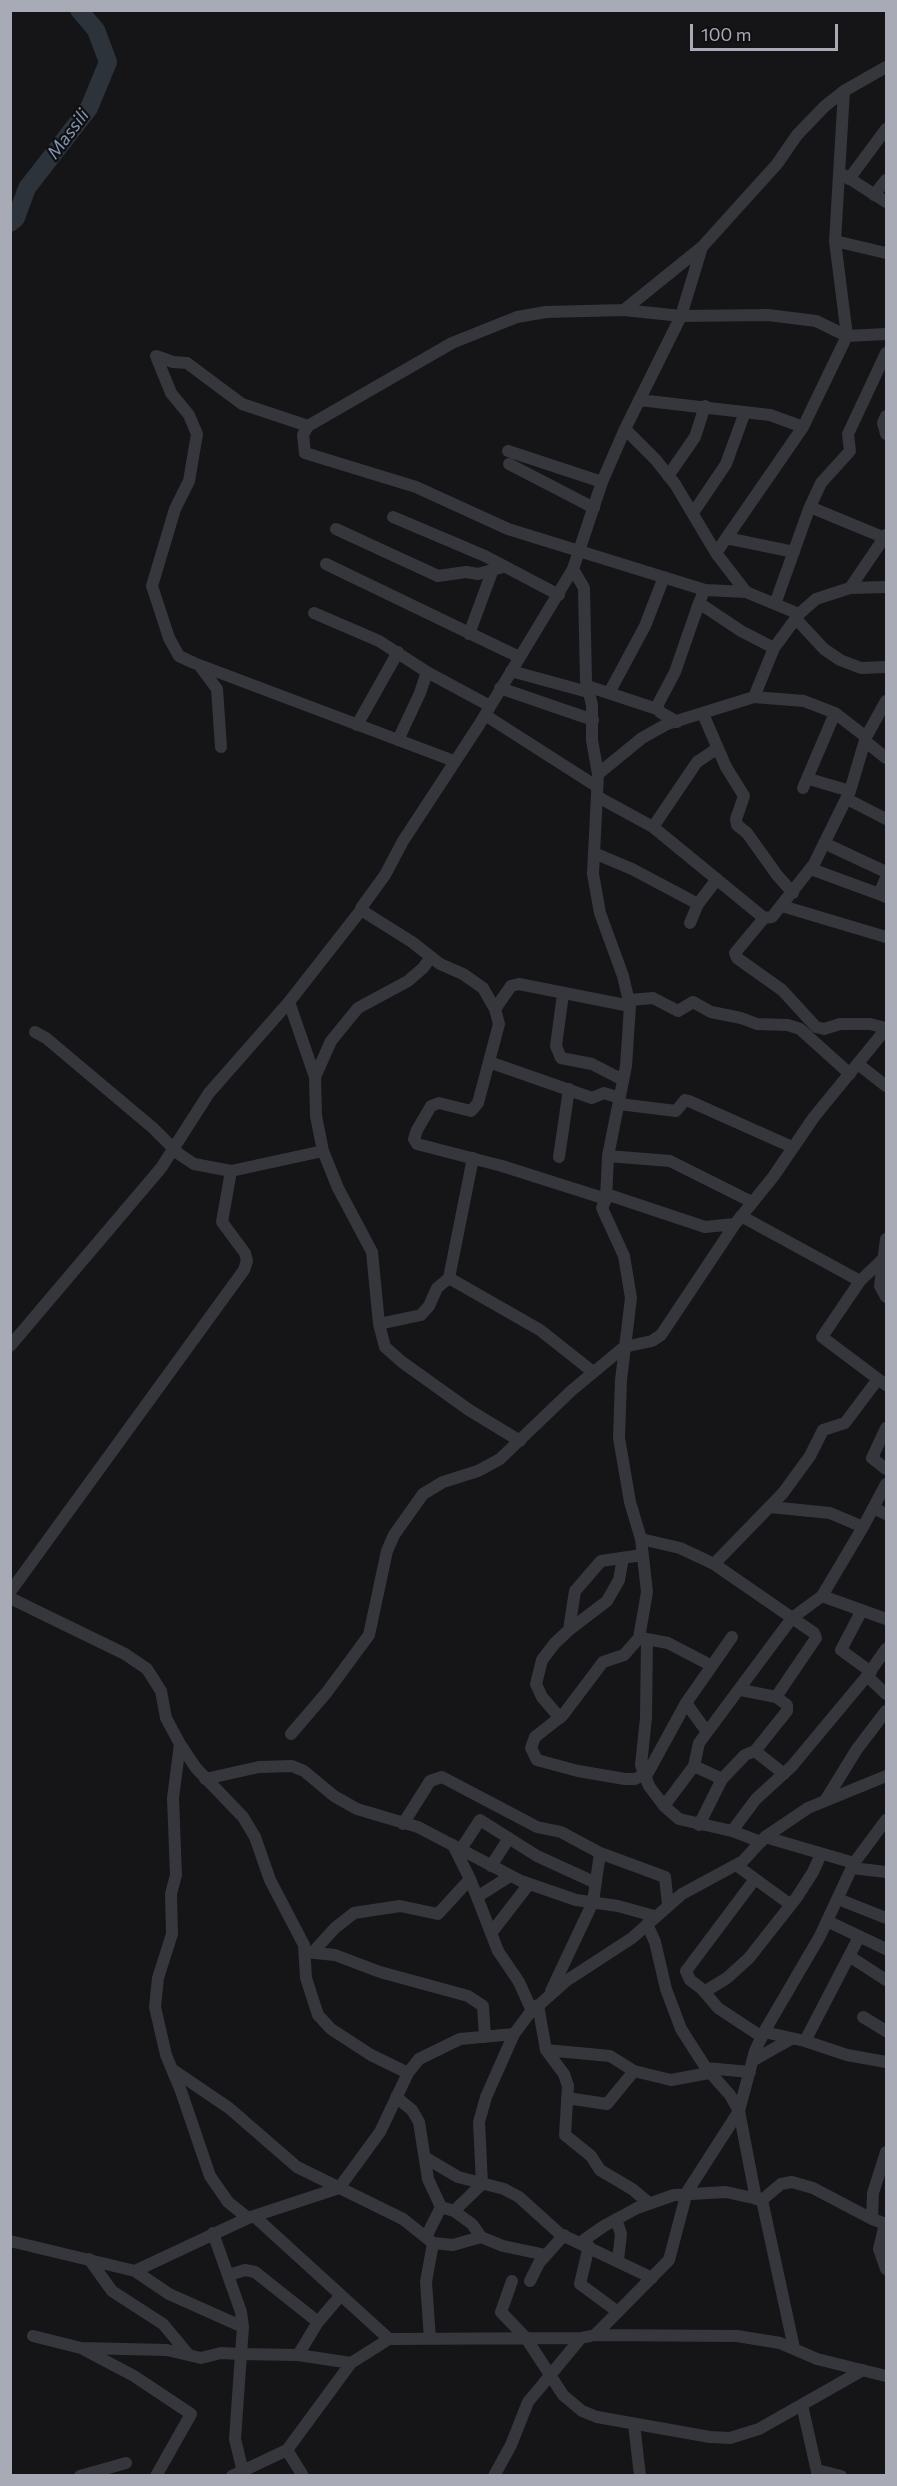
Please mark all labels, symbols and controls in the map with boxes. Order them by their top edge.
scale bar [693,12,842,50]
text: 100 m [701,23,751,45]
water label: Massili [42,105,94,163]

